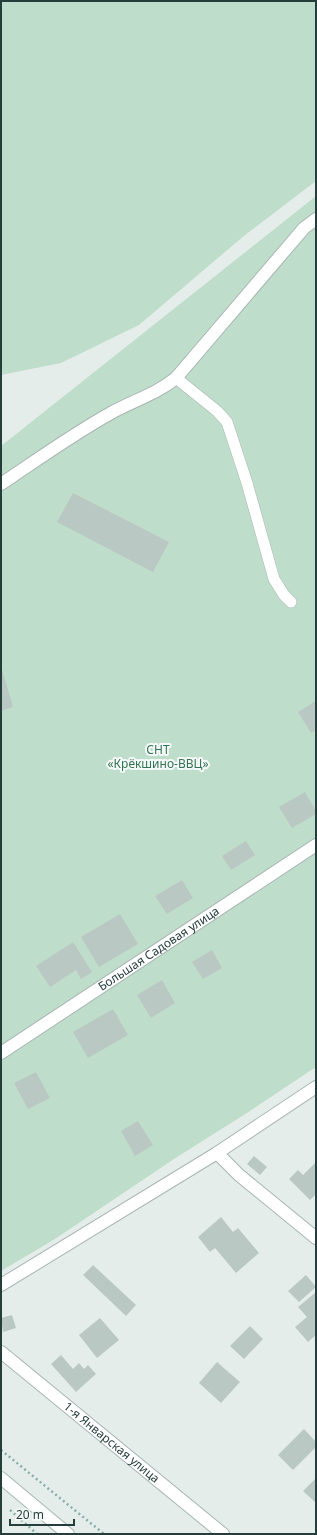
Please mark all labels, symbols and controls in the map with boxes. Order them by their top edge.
park label: СНТ «Крёкшино-ВВЦ» [107,741,209,772]
street label: Большая Садовая улица [95,902,222,995]
street label: 1-я Январская улица [60,1398,163,1487]
scale bar [10,1501,74,1527]
text: 20 m [16,1506,44,1523]

